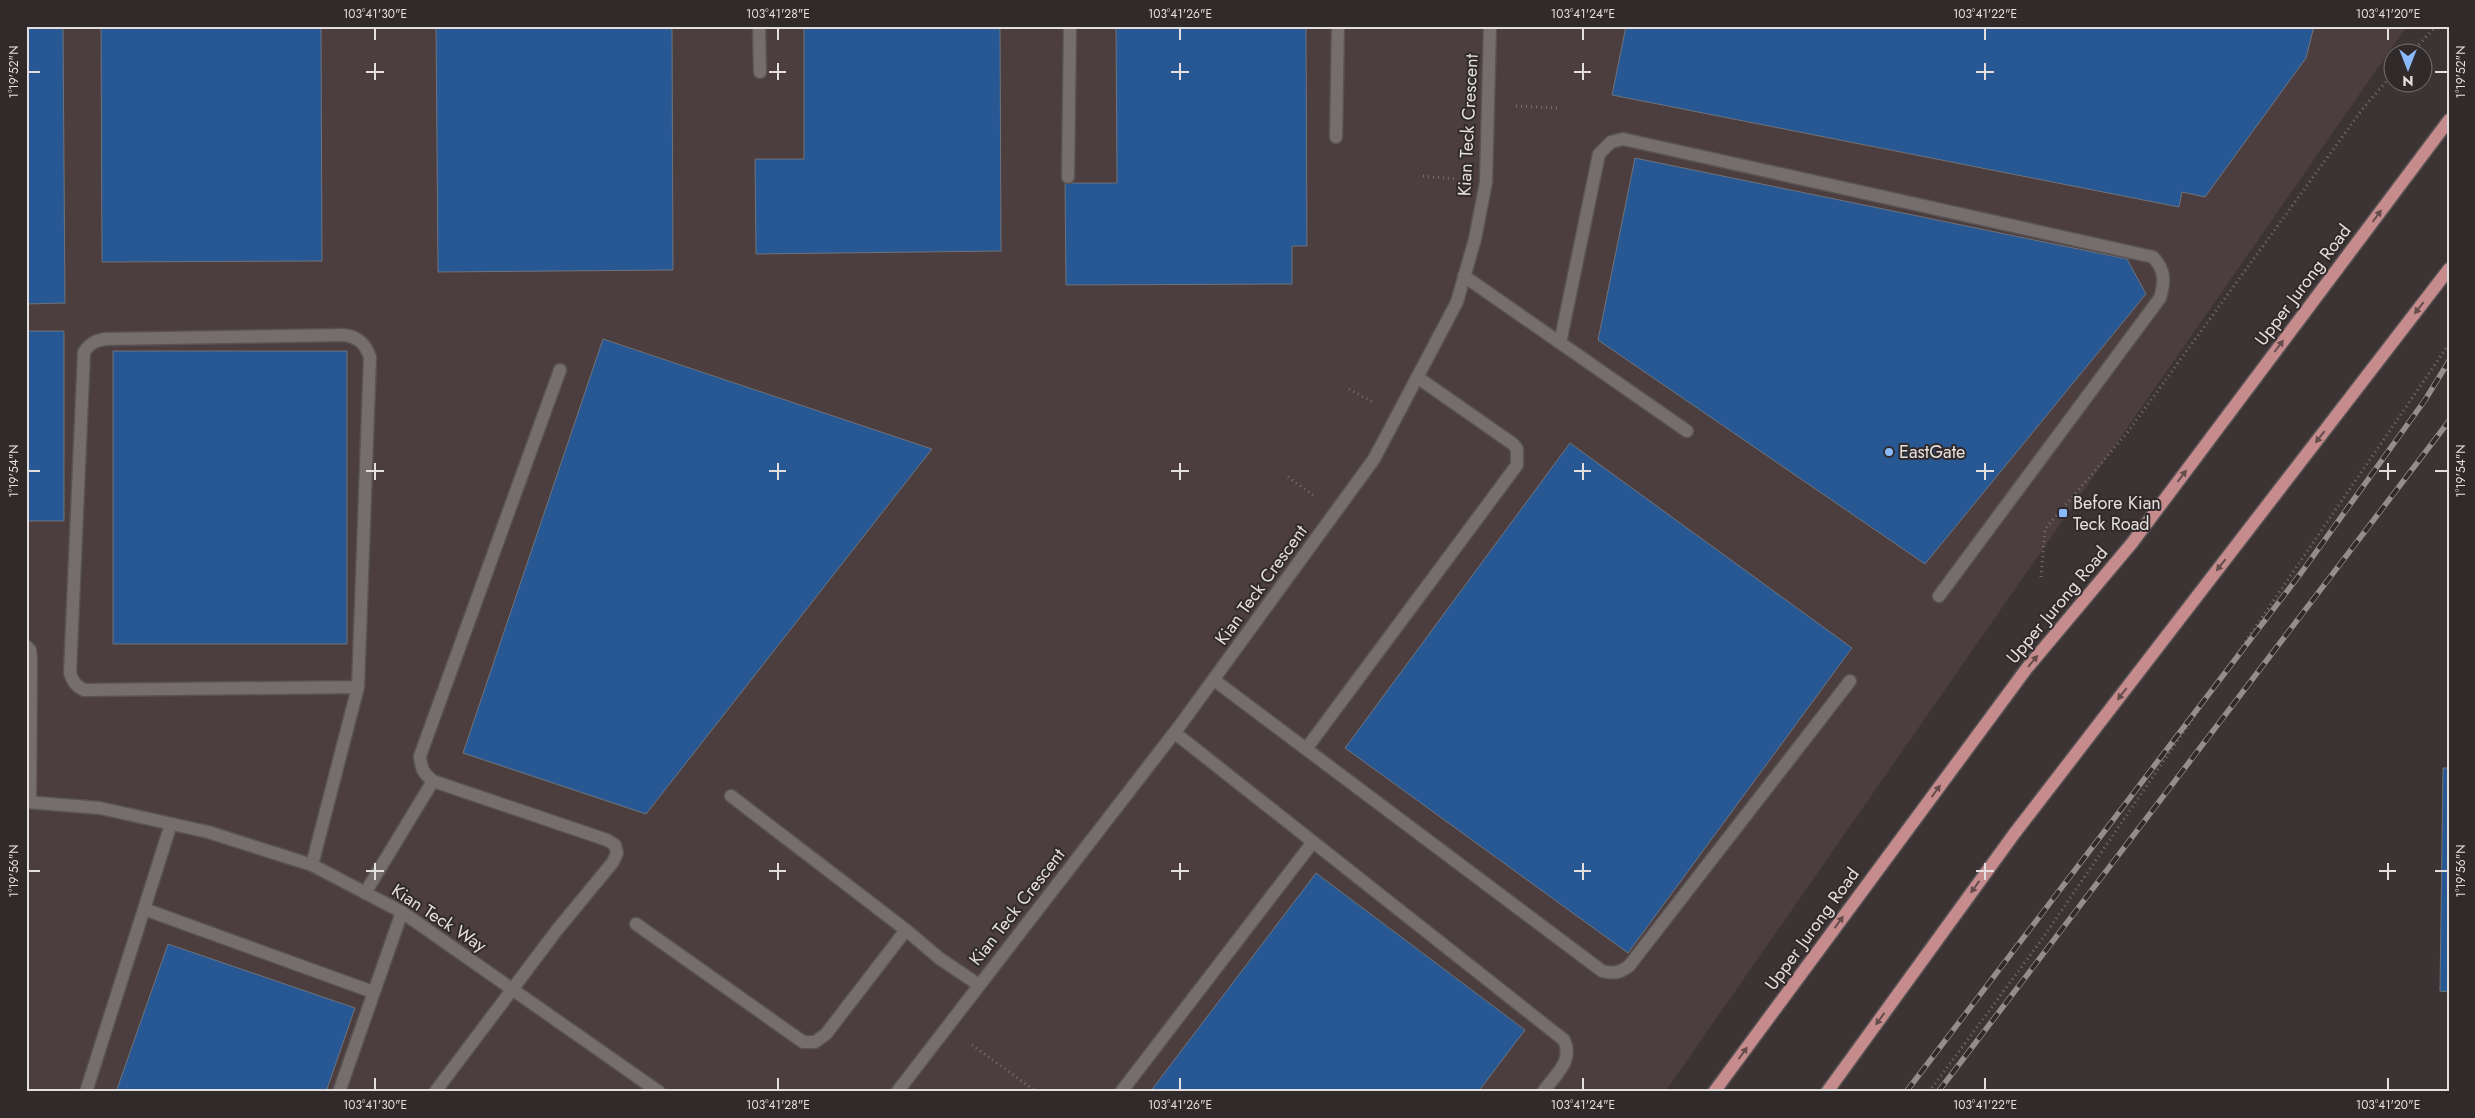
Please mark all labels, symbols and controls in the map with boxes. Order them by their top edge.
text: 103°41'30"E [343,5,407,23]
text: 103°41'28"E [746,5,810,23]
text: 103°41'26"E [1148,5,1212,23]
text: 103°41'24"E [1551,5,1615,23]
text: 103°41'22"E [1953,5,2017,23]
text: 103°41'20"E [2356,5,2420,23]
north arrow [2382,42,2432,92]
text: 1°19'52"N [5,46,23,98]
text: 1°19'52"N [2452,46,2470,98]
street label: Kian Teck Crescent [1451,52,1485,197]
text: N [2402,71,2414,91]
one-way arrow [2372,209,2382,223]
street label: Upper Jurong Road [2249,219,2357,351]
one-way arrow [2414,301,2424,315]
one-way arrow [2274,340,2285,353]
one-way arrow [2315,430,2325,444]
place label: EastGate [1899,439,1965,465]
text: 1°19'54"N [5,444,23,498]
text: 1°19'54"N [2452,444,2470,498]
marker: EastGate [1883,446,1895,458]
one-way arrow [2177,469,2187,483]
place label: Before Kian Teck Road [2073,490,2161,537]
marker: Before Kian Teck Road [2057,507,2069,519]
street label: Kian Teck Crescent [1209,519,1314,650]
street label: Upper Jurong Road [2000,541,2114,669]
one-way arrow [2216,559,2226,572]
one-way arrow [2027,655,2038,667]
one-way arrow [2116,687,2127,700]
one-way arrow [1931,784,1941,798]
street label: Kian Teck Crescent [963,842,1072,971]
text: 1°19'56"N [5,844,23,898]
text: 1°19'56"N [2452,844,2470,898]
street label: Upper Jurong Road [1759,862,1865,996]
street label: Kian Teck Way [386,878,492,959]
one-way arrow [1970,880,1981,893]
one-way arrow [1834,916,1845,929]
one-way arrow [1875,1012,1885,1026]
one-way arrow [1738,1046,1748,1060]
text: 103°41'30"E [343,1096,407,1114]
text: 103°41'28"E [746,1096,810,1114]
text: 103°41'26"E [1148,1096,1212,1114]
text: 103°41'24"E [1551,1096,1615,1114]
text: 103°41'22"E [1953,1096,2017,1114]
text: 103°41'20"E [2356,1096,2420,1114]

